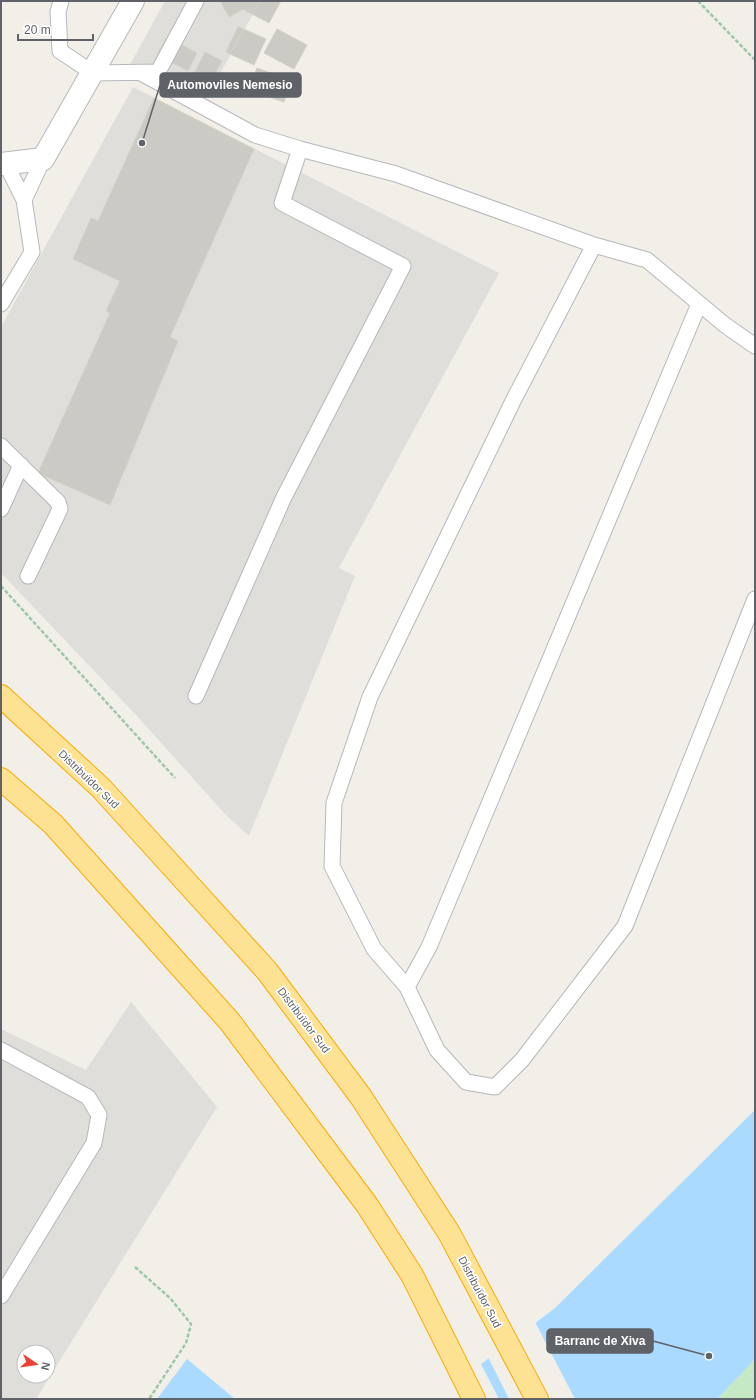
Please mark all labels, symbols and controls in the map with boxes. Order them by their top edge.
scale bar [18,16,93,42]
text: 20 m [24,23,51,37]
callout: Automoviles Nemesio [160,73,301,97]
text: Automoviles Nemesio [167,78,293,92]
street label: Distribuïdor Sud [56,747,122,811]
street label: Distribuïdor Sud [275,985,333,1055]
street label: Distribuïdor Sud [456,1254,504,1330]
callout: Barranc de Xiva [547,1329,653,1353]
text: Barranc de Xiva [555,1334,646,1348]
north arrow [16,1344,56,1384]
text: N [39,1361,52,1372]

